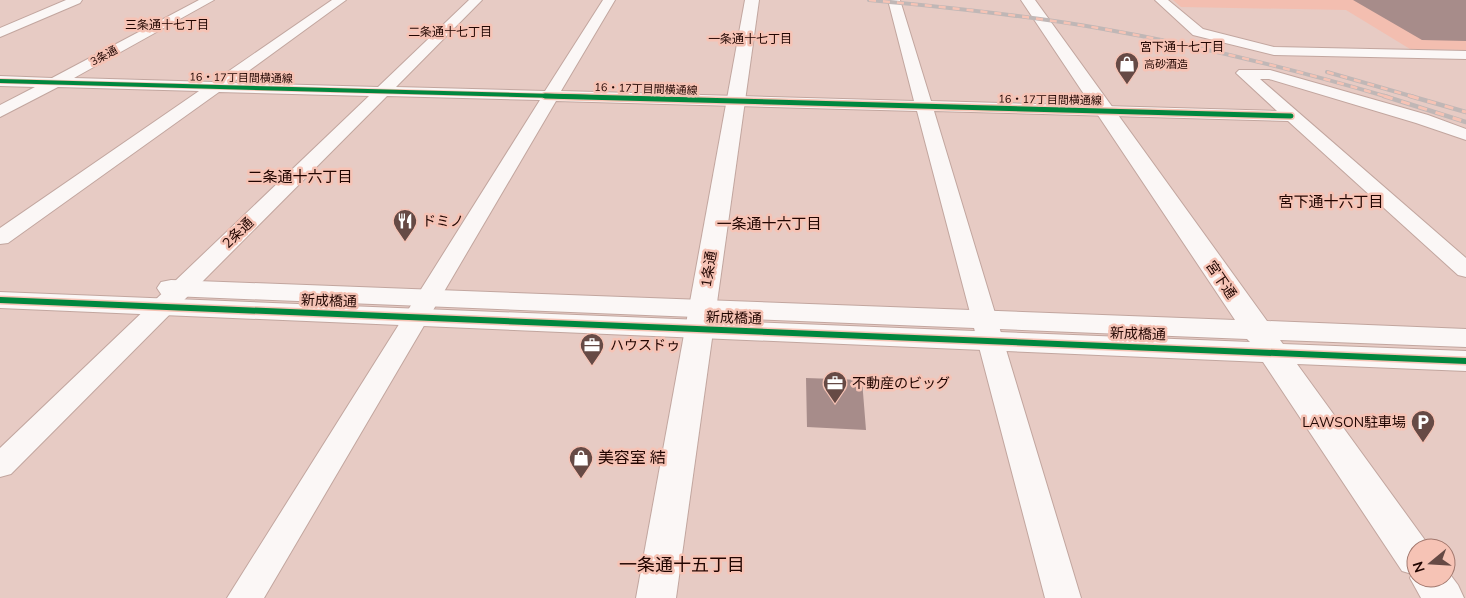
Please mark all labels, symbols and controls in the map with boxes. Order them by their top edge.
district label: 三条通十七丁目 [125,17,209,33]
district label: 二条通十七丁目 [408,24,492,40]
district label: 一条通十七丁目 [708,31,792,47]
district label: 宮下通十七丁目 [1140,39,1224,55]
street label: 3条通 [88,43,120,69]
shop icon: 高砂酒造 [1114,51,1140,85]
place label: 高砂酒造 [1144,57,1188,72]
street label: 16・17丁目間横通線 [189,70,293,86]
street label: 16・17丁目間横通線 [594,80,698,98]
street label: 16・17丁目間横通線 [998,92,1102,108]
district label: 二条通十六丁目 [247,167,353,187]
district label: 宮下通十六丁目 [1278,192,1384,212]
restaurant icon: ドミノ [392,208,418,242]
place label: ドミノ [422,212,464,231]
street label: 2条通 [218,214,258,252]
district label: 一条通十六丁目 [716,214,822,234]
street label: 1条通 [697,250,721,288]
street label: 宮下通 [1201,257,1241,303]
street label: 新成橋通 [301,291,357,311]
street label: 新成橋通 [706,308,762,328]
street label: 新成橋通 [1110,324,1166,344]
office icon: ハウスドゥ [579,332,605,366]
place label: ハウスドゥ [610,336,680,355]
office icon: 不動産のビッグ [822,370,848,404]
place label: 不動産のビッグ [852,374,950,393]
parking icon: LAWSON駐車場 [1410,409,1436,443]
place label: LAWSON駐車場 [1302,413,1406,432]
shop icon: 美容室 結 [568,445,594,479]
place label: 美容室 結 [598,447,666,469]
north arrow [1406,538,1456,588]
district label: 一条通十五丁目 [619,553,745,577]
text: N [1408,559,1430,575]

